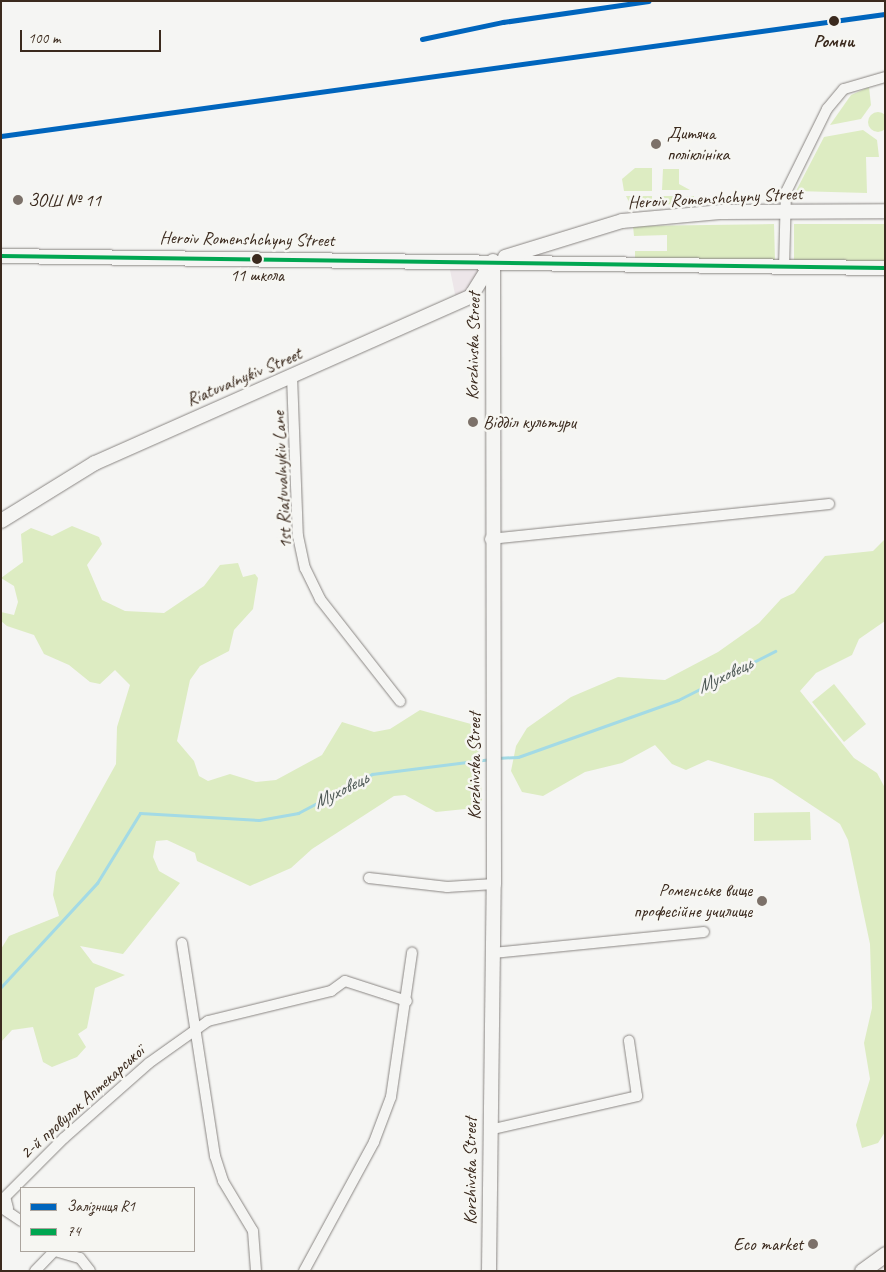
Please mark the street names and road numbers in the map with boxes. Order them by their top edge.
street label: Heroiv Romenshchyny Street [627,183,803,213]
street label: Heroiv Romenshchyny Street [159,227,335,251]
street label: Korzhivska Street [461,292,485,400]
street label: Riatuvalnykiv Street [183,343,305,411]
street label: 1st Riatuvalnykiv Lane [268,410,296,550]
street label: Korzhivska Street [463,712,485,820]
street label: 2-й провулок Аптекарської [14,1040,150,1164]
street label: Korzhivska Street [459,1117,481,1225]

